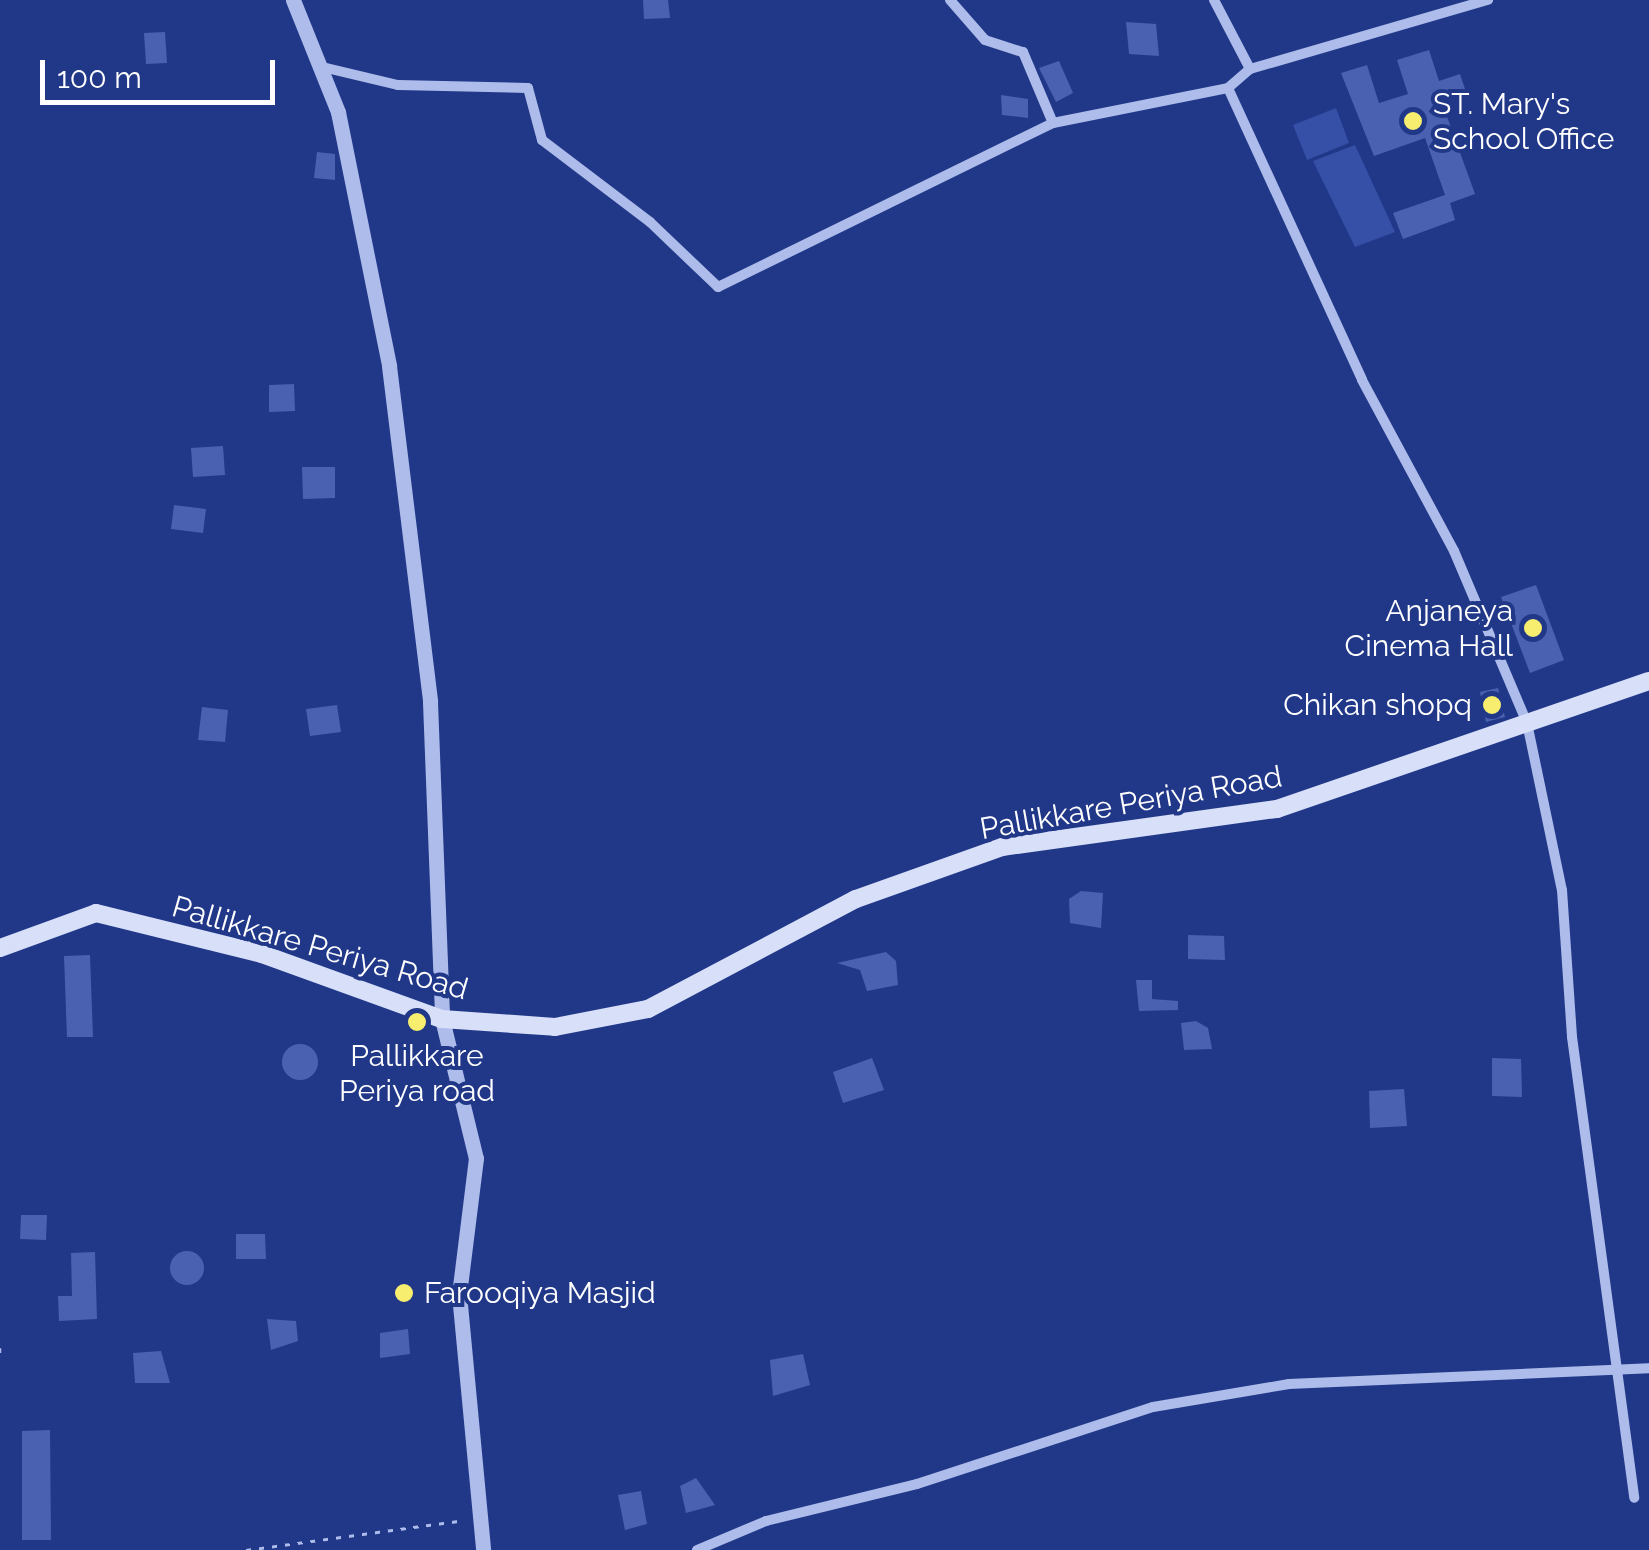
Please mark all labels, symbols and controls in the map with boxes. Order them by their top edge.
scale bar [45,40,280,102]
text: 100 m [57,60,142,95]
place label: ST. Mary's School Office [1433,86,1615,156]
marker: ST. Mary's School Office [1402,110,1424,132]
place label: Anjaneya Cinema Hall [1345,593,1513,664]
marker: Anjaneya Cinema Hall [1522,617,1544,639]
place label: Chikan shopq [1283,687,1472,723]
marker: Chikan shopq [1481,694,1503,716]
street label: Pallikkare Periya Road [977,759,1285,847]
street label: Pallikkare Periya Road [168,889,472,1007]
marker: Pallikkare Periya road [406,1011,428,1033]
place label: Pallikkare Periya road [339,1038,495,1108]
place label: Farooqiya Masjid [424,1275,656,1311]
marker: Farooqiya Masjid [393,1282,415,1304]

